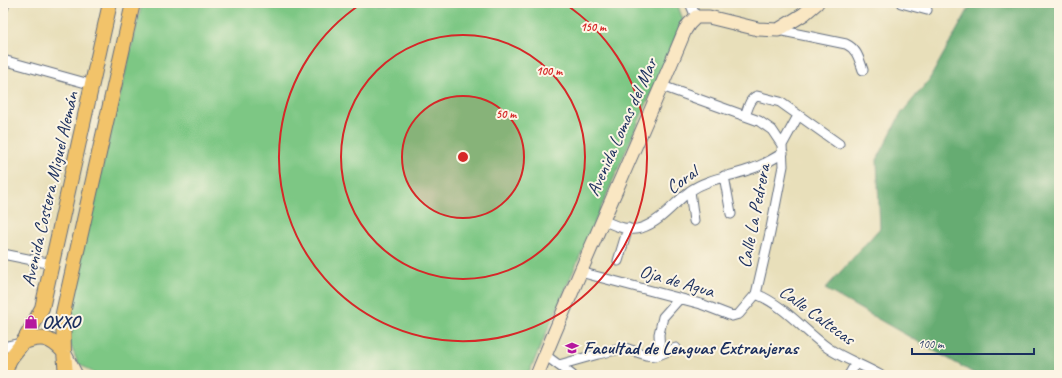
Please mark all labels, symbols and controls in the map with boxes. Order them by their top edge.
text: 150 m [580,19,607,35]
street label: Avenida Lomas del Mar [581,53,664,200]
text: 100 m [536,63,563,79]
street label: Avenida Costera Miguel Alemán [16,89,84,289]
text: 50 m [496,106,517,122]
centre of rings [456,150,470,164]
street label: Coral [661,158,706,199]
street label: Calle La Pedrera [732,160,776,270]
street label: Oja de Agua [637,259,719,304]
street label: Calle Caltecas [774,279,861,351]
place label: OXXO [42,310,82,334]
shop icon: OXXO [23,314,39,330]
scale bar [912,330,1034,356]
place label: Facultad de Lenguas Extranjeras [583,336,800,360]
text: 100 m [918,336,945,352]
school or university icon: Facultad de Lenguas Extranjeras [564,340,580,356]

